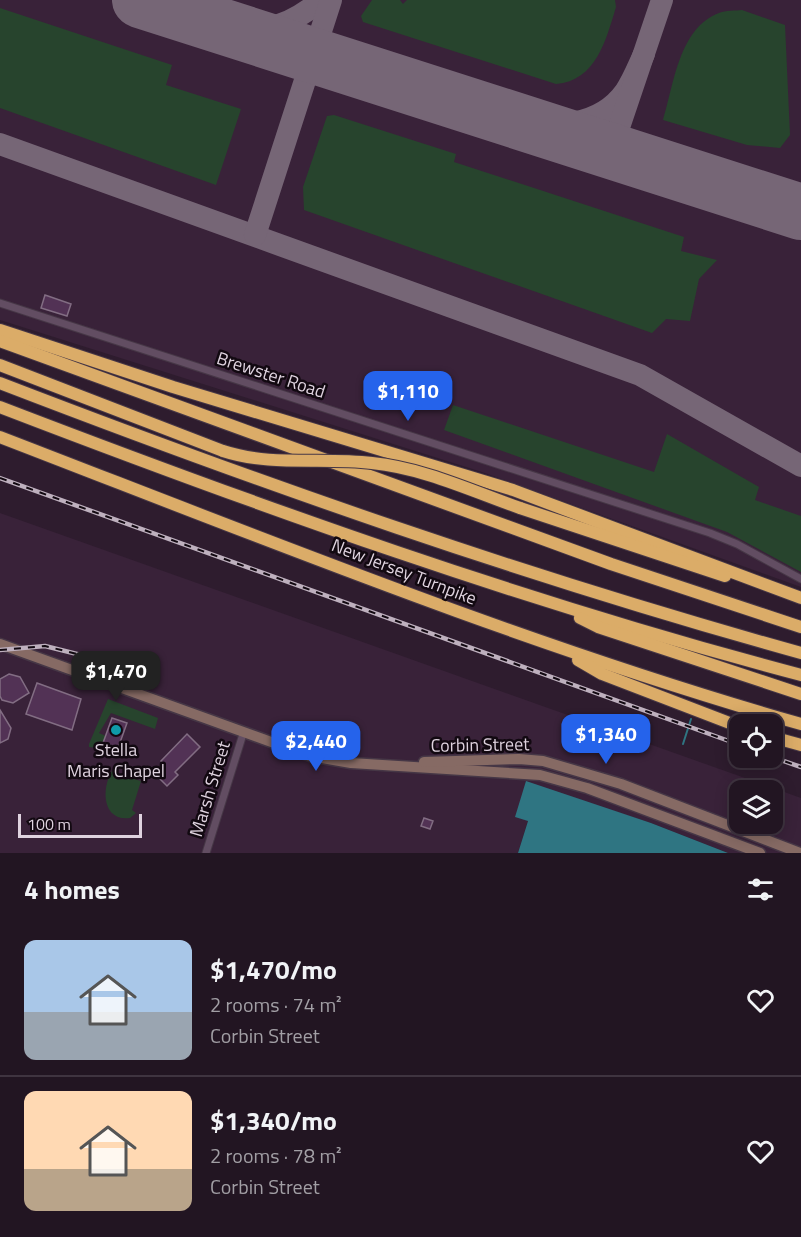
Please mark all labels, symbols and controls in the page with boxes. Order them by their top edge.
street label: Brewster Road [213,344,329,405]
pin: $1,110 [359,371,457,422]
text: $1,110 [377,375,439,406]
street label: New Jersey Turnpike [328,531,481,612]
pin: $1,470 [67,651,165,702]
text: $1,470 [85,655,147,686]
pin: $1,340 [557,714,655,765]
map controls [729,714,783,834]
button: locate [729,714,783,768]
text: $1,340 [575,718,637,749]
pin: $2,440 [267,721,365,772]
marker: Stella Maris Chapel [109,723,123,737]
text: $2,440 [285,725,347,756]
street label: Corbin Street [430,730,530,759]
place label: Stella Maris Chapel [67,736,165,784]
street label: Marsh Street [182,737,237,840]
button: layers [729,780,783,834]
scale bar [18,811,142,838]
text: 100 m [27,812,71,836]
text: 4 homes [24,870,120,909]
icon: filters [744,873,777,906]
text: $1,470/mo [210,950,337,989]
icon: home [72,964,144,1036]
icon: heart [744,984,777,1017]
text: 2 rooms · 74 m² [210,989,342,1020]
text: Corbin Street [210,1020,320,1051]
text: $1,340/mo [210,1101,337,1140]
icon: home [72,1115,144,1187]
icon: heart [744,1135,777,1168]
text: 2 rooms · 78 m² [210,1140,342,1171]
text: Corbin Street [210,1171,320,1202]

